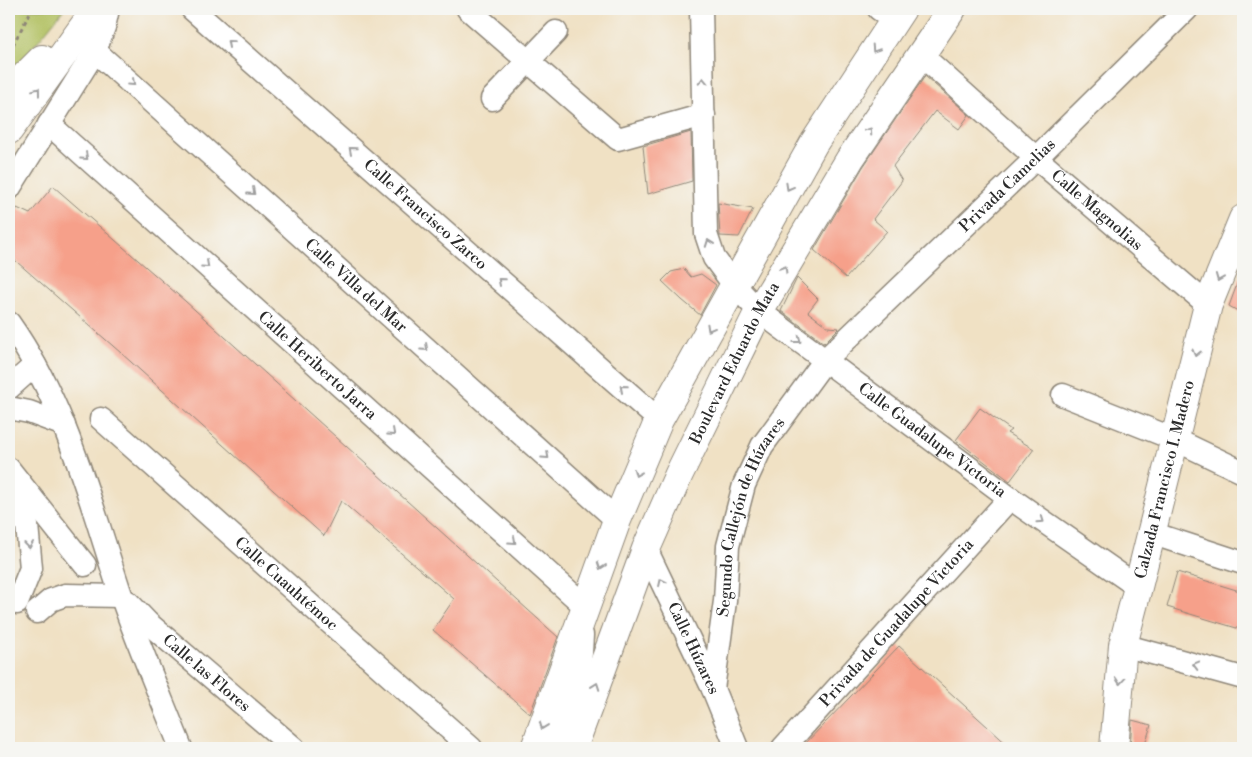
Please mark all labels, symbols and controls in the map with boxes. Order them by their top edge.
one-way arrow [227,40,236,49]
one-way arrow [871,44,881,53]
one-way arrow [698,77,708,85]
one-way arrow [126,78,135,87]
one-way arrow [31,87,40,96]
one-way arrow [863,127,872,137]
street label: Privada Camelias [955,134,1060,236]
one-way arrow [349,147,358,156]
one-way arrow [80,151,89,160]
street label: Calle Francisco Zarco [360,155,491,274]
street label: Calle Magnolias [1047,165,1147,255]
one-way arrow [785,182,795,191]
one-way arrow [247,186,256,195]
street label: Calle Villa del Mar [301,234,412,337]
one-way arrow [705,240,715,248]
one-way arrow [201,260,210,269]
one-way arrow [777,266,787,275]
one-way arrow [1215,273,1225,282]
one-way arrow [497,277,506,286]
street label: Boulevard Eduardo Mata [685,278,785,448]
street label: Calle Heriberto Jarra [254,307,382,425]
one-way arrow [707,322,717,331]
one-way arrow [792,334,802,343]
one-way arrow [420,342,429,351]
one-way arrow [1191,348,1202,357]
street label: Calle Guadalupe Victoria [854,378,1011,502]
street label: Calzada Francisco I. Madero [1130,378,1199,581]
one-way arrow [619,385,628,394]
street label: Segundo Callejón de Húzares [713,414,790,618]
one-way arrow [386,427,395,436]
one-way arrow [540,450,549,459]
one-way arrow [633,468,644,477]
one-way arrow [1035,514,1045,523]
street label: Calle Cuauhtémoc [230,533,342,635]
street label: Privada de Guadalupe Victoria [815,534,979,711]
one-way arrow [507,535,516,544]
one-way arrow [23,541,34,549]
one-way arrow [597,561,607,570]
one-way arrow [658,578,668,587]
street label: Calle Húzares [663,599,724,697]
street label: Calle las Flores [158,630,255,716]
one-way arrow [1193,661,1201,671]
one-way arrow [1115,677,1126,685]
one-way arrow [590,682,600,691]
one-way arrow [539,721,549,730]

